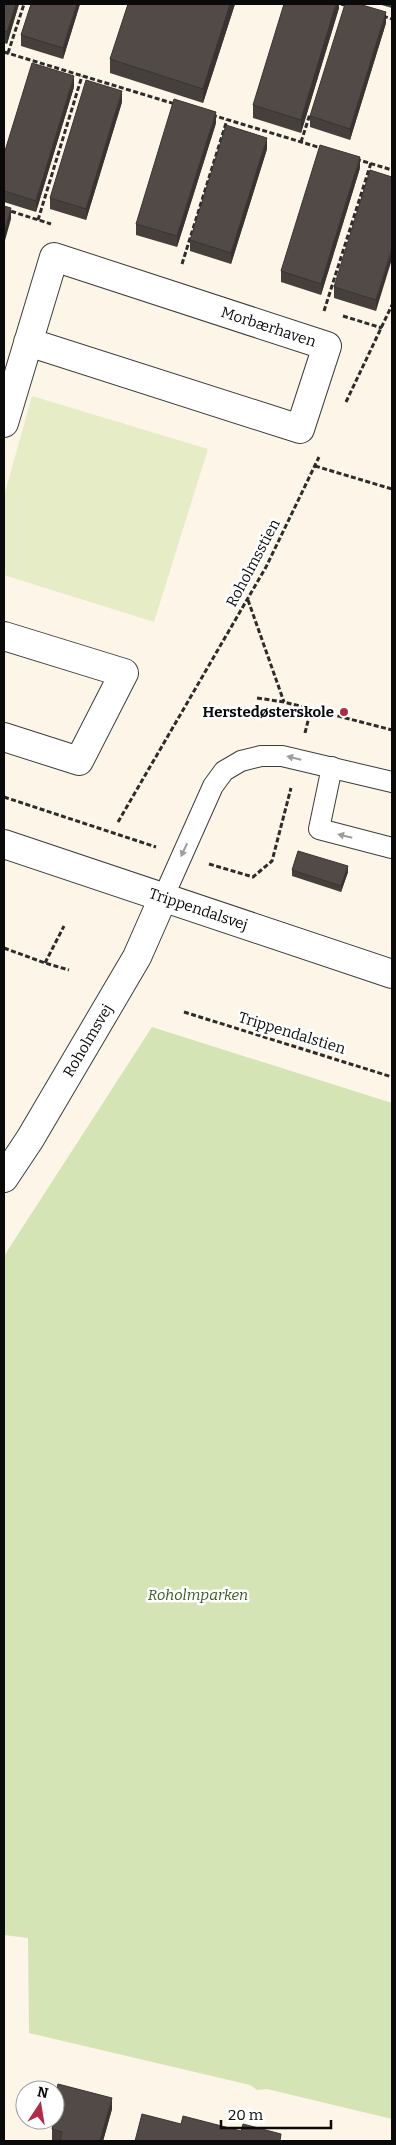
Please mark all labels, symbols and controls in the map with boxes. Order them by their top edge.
street label: Morbærhaven [219,303,319,351]
street label: Roholmsstien [222,516,284,610]
place label: Herstedøsterskole [203,703,334,721]
marker: Herstedøsterskole [338,706,350,718]
one-way arrow [286,754,301,762]
one-way arrow [337,832,352,840]
one-way arrow [180,843,188,857]
street label: Trippendalsvej [147,884,250,934]
street label: Roholmsvej [59,1001,116,1080]
street label: Trippendalstien [236,1008,348,1058]
park label: Roholmparken [148,1586,248,1604]
north arrow [15,2080,65,2130]
text: N [36,2083,50,2102]
scale bar [221,2098,331,2130]
text: 20 m [228,2106,264,2124]

